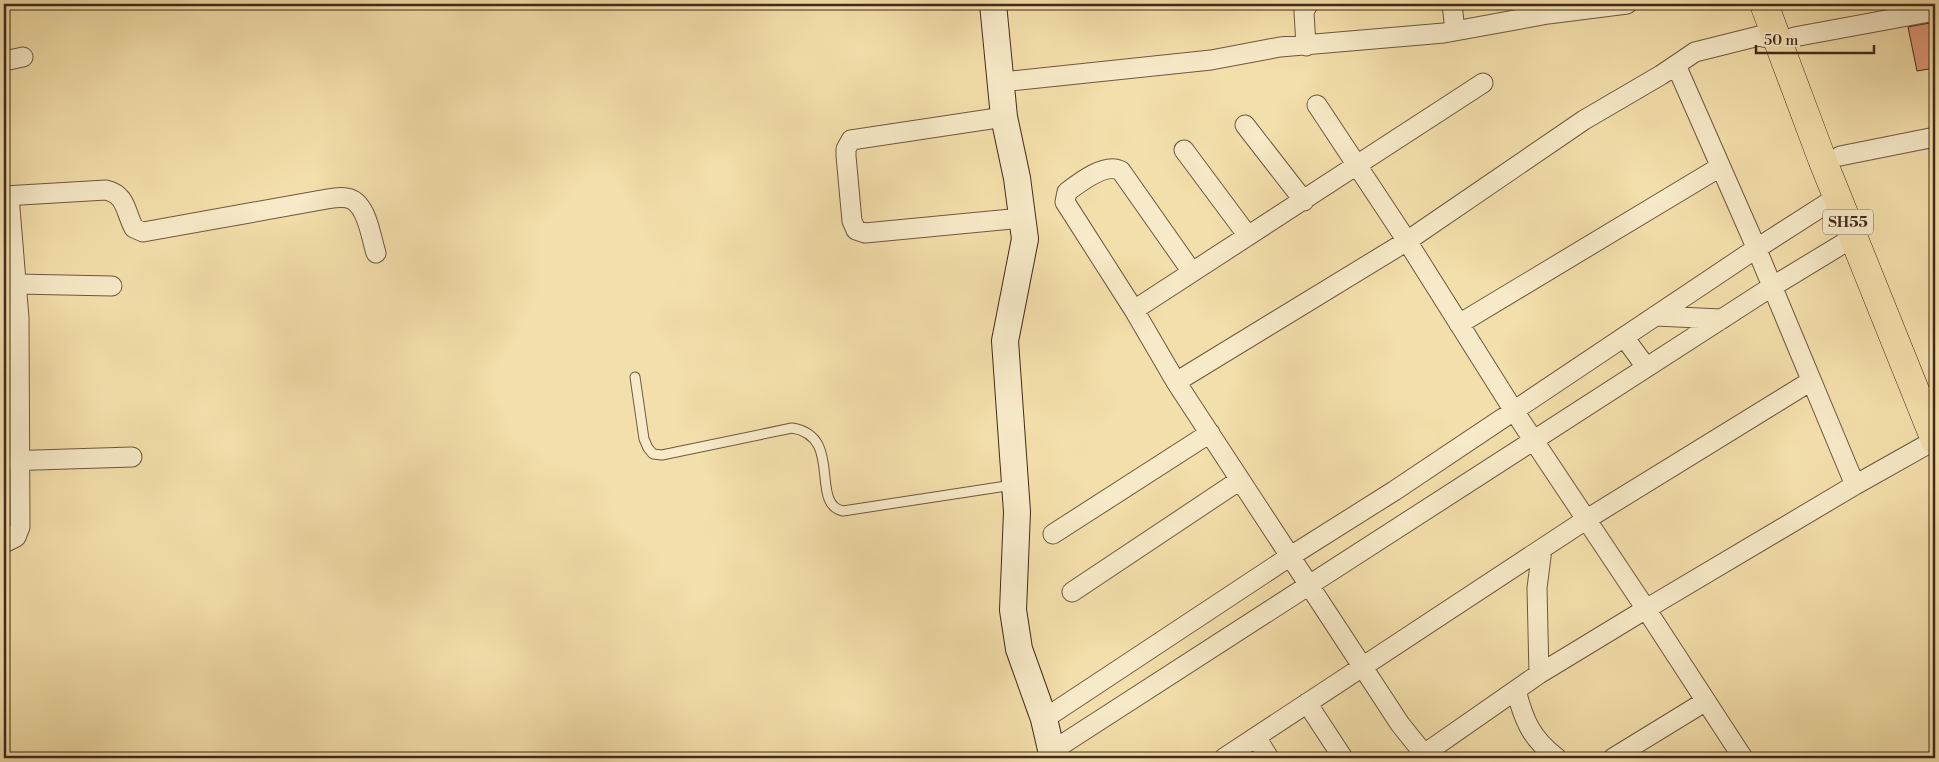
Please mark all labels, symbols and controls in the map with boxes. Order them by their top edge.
scale bar [1756,22,1874,54]
text: 50 m [1764,31,1798,50]
road number: SH55 [1823,210,1873,234]

